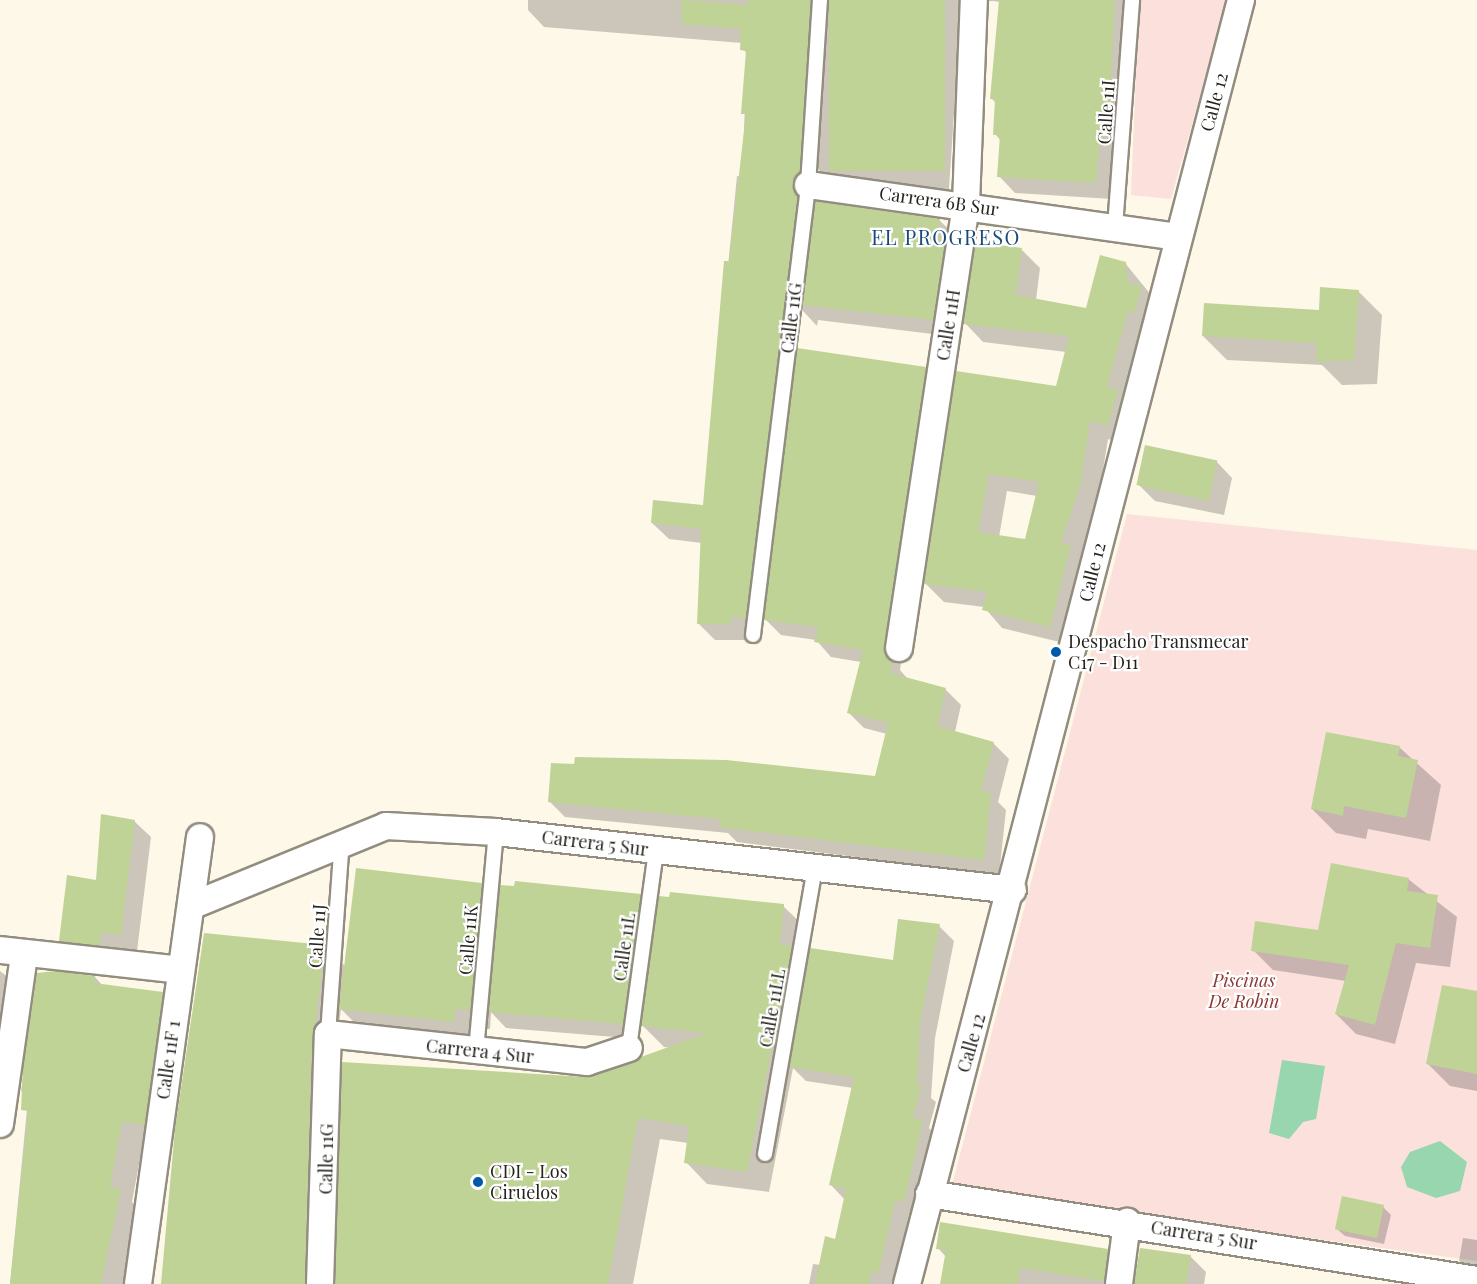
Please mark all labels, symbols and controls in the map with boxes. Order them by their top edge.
street label: Calle 12 [1196,70,1232,134]
street label: Calle 11I [1093,79,1119,145]
street label: Carrera 6B Sur [878,182,1000,220]
district label: EL PROGRESO [871,224,1021,248]
street label: Calle 11G [776,281,806,355]
street label: Calle 11H [932,288,964,362]
street label: Calle 12 [1074,540,1110,604]
place label: Despacho Transmecar C17 - D11 [1068,631,1249,674]
marker: Despacho Transmecar C17 - D11 [1049,645,1063,659]
street label: Carrera 5 Sur [540,826,650,860]
street label: Calle 11J [304,903,330,969]
street label: Calle 11K [454,904,482,976]
street label: Calle 11L [609,911,639,983]
street label: Calle 11LL [754,967,790,1049]
park label: Piscinas De Robin [1208,970,1280,1012]
street label: Calle 12 [952,1011,990,1075]
street label: Calle 11F 1 [152,1019,184,1101]
street label: Carrera 4 Sur [425,1035,535,1067]
street label: Calle 11G [315,1123,337,1195]
place label: CDI - Los Ciruelos [490,1161,568,1204]
marker: CDI - Los Ciruelos [471,1175,485,1189]
street label: Carrera 5 Sur [1149,1216,1259,1254]

